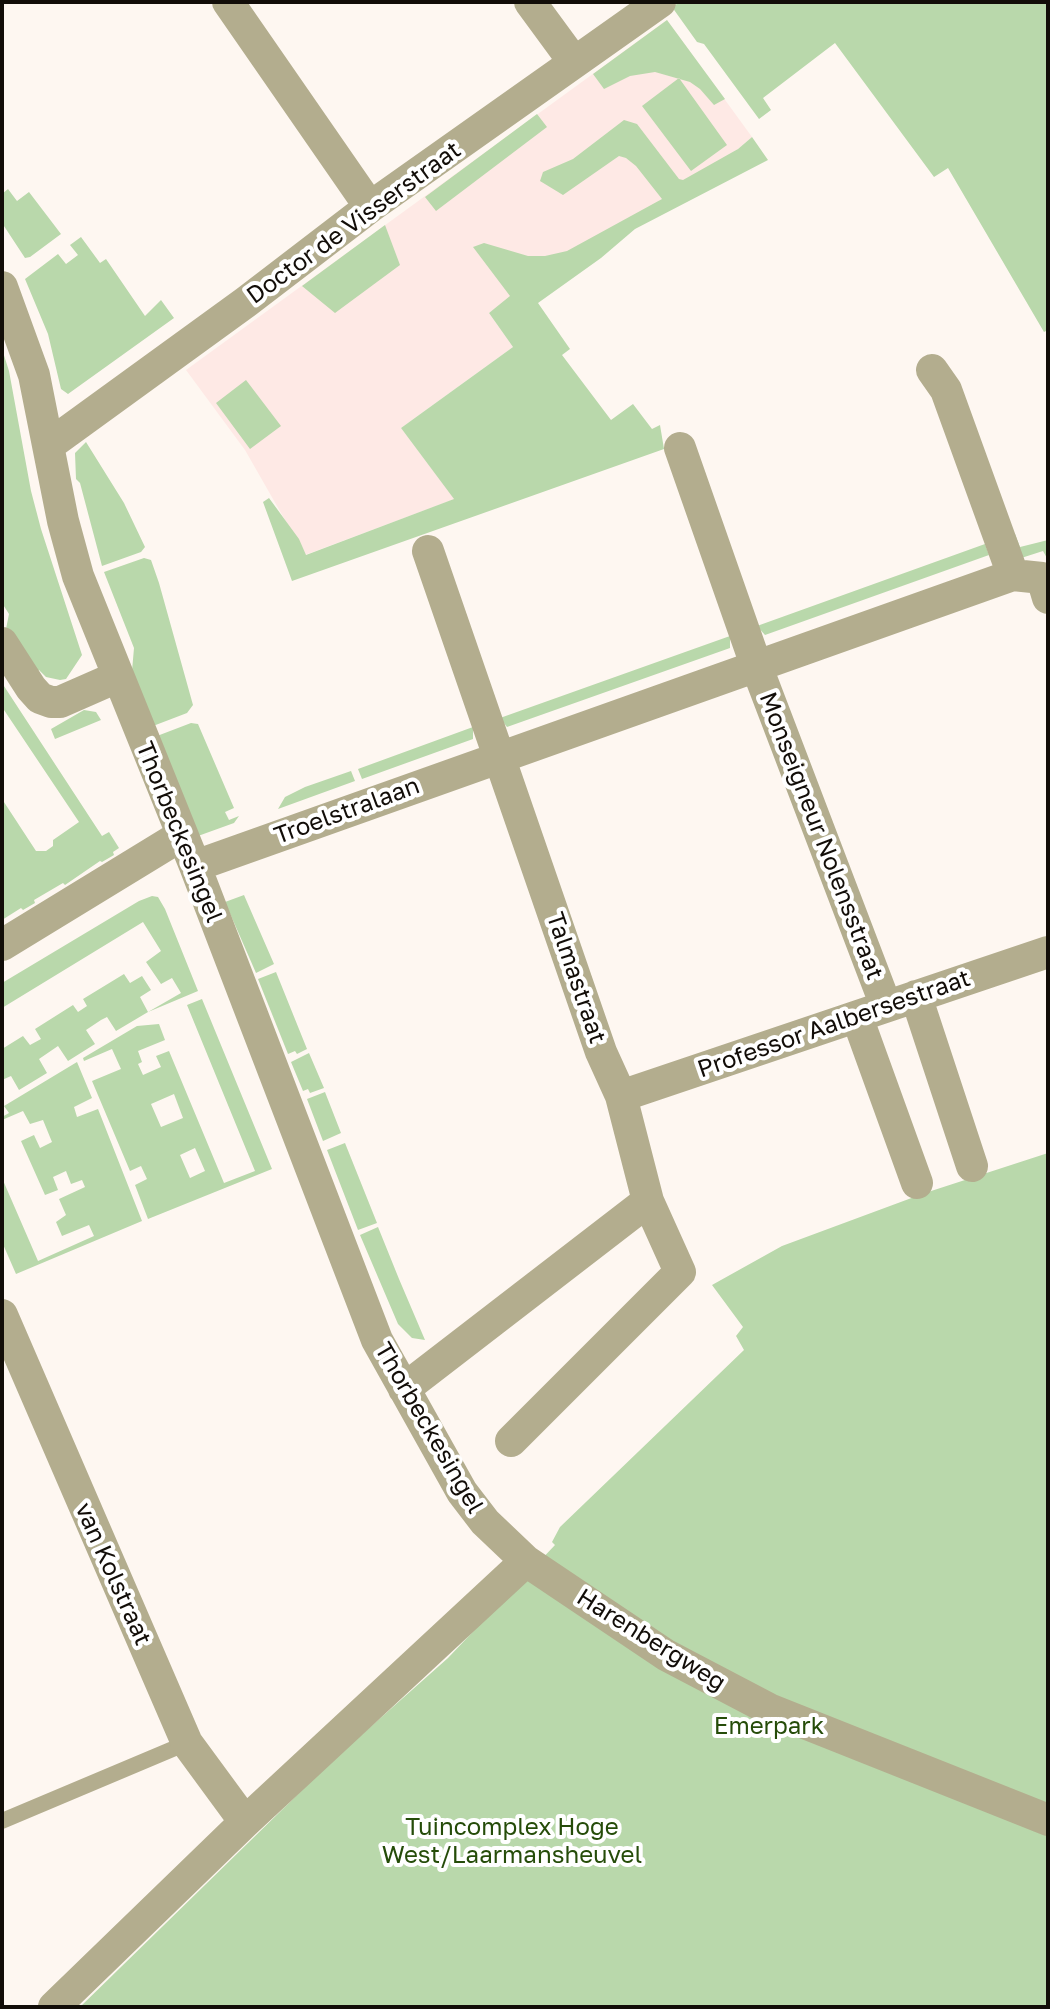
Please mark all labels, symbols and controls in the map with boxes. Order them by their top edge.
street label: Doctor de Visserstraat [241,136,467,310]
street label: Monseigneur Nolensstraat [753,688,889,984]
street label: Thorbeckesingel [130,737,228,927]
street label: Troelstralaan [270,771,424,851]
street label: Talmastraat [540,909,612,1047]
street label: Professor Aalbersestraat [694,964,974,1084]
street label: Thorbeckesingel [368,1337,490,1519]
street label: van Kolstraat [69,1498,157,1650]
street label: Harenbergweg [571,1583,731,1697]
park label: Emerpark [714,1712,824,1740]
park label: Tuincomplex Hoge West/Laarmansheuvel [382,1813,642,1869]

